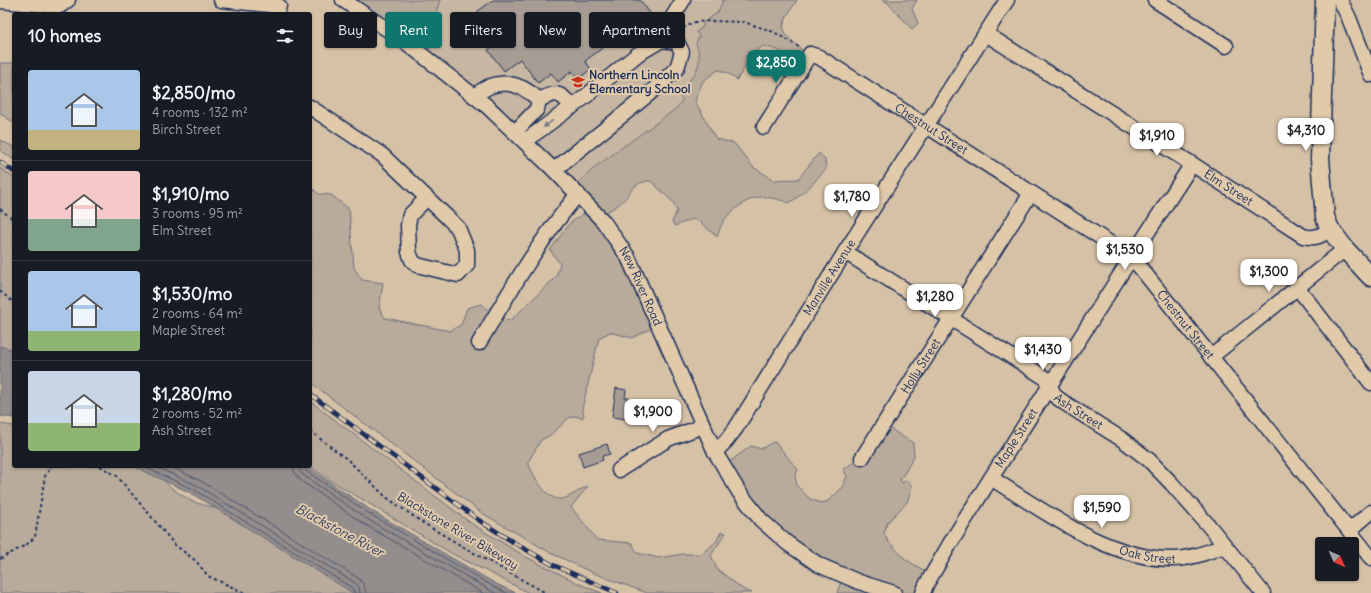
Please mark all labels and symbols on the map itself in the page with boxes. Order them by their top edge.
pin: $2,850 [743,50,809,84]
place label: Northern Lincoln Elementary School [589,67,691,97]
school or university icon: Northern Lincoln Elementary School [570,74,586,90]
street label: Chestnut Street [892,100,971,157]
pin: $4,310 [1273,118,1339,152]
one-way arrow [543,120,554,128]
pin: $1,910 [1124,123,1190,157]
street label: Elm Street [1201,166,1256,209]
pin: $1,780 [819,184,885,218]
street label: Manville Avenue [800,236,858,318]
pin: $1,530 [1092,237,1158,271]
street label: New River Road [616,243,666,328]
pin: $1,300 [1236,259,1302,293]
pin: $1,280 [902,284,968,318]
street label: Chestnut Street [1154,287,1218,362]
street label: Holly Street [897,335,943,396]
pin: $1,430 [1010,337,1076,371]
street label: Ash Street [1051,390,1106,432]
pin: $1,900 [620,399,686,433]
street label: Maple Street [992,405,1040,470]
street label: Blackstone River Bikeway [395,488,521,573]
pin: $1,590 [1069,495,1135,529]
water label: Blackstone River [293,500,388,562]
north arrow [1315,537,1359,581]
street label: Oak Street [1117,542,1176,566]

